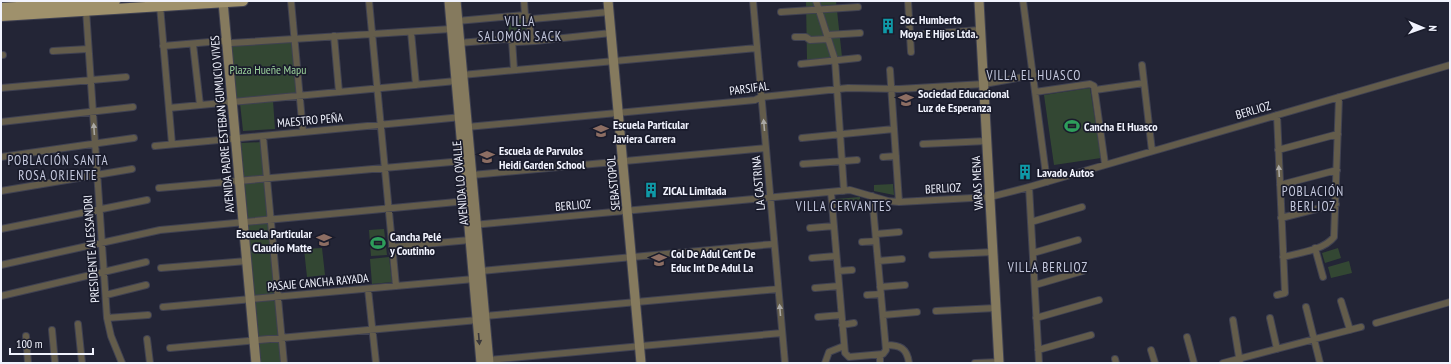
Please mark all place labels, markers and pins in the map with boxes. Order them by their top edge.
place label: Soc. Humberto Moya E Hijos Ltda. [900,12,978,41]
building icon: Soc. Humberto Moya E Hijos Ltda. [879,17,897,35]
place label: Sociedad Educacional Luz de Esperanza [918,86,1009,115]
school or university icon: Sociedad Educacional Luz de Esperanza [897,91,915,109]
place label: Escuela Particular Javiera Carrera [612,117,689,146]
sports icon: Cancha El Huasco [1063,117,1081,135]
place label: Cancha El Huasco [1084,119,1158,134]
school or university icon: Escuela Particular Javiera Carrera [592,122,610,140]
place label: Escuela de Parvulos Heidi Garden School [499,143,585,172]
school or university icon: Escuela de Parvulos Heidi Garden School [478,148,496,166]
building icon: Lavado Autos [1016,163,1034,181]
place label: Lavado Autos [1037,165,1094,180]
building icon: ZICAL Limitada [642,181,660,199]
place label: ZICAL Limitada [663,183,726,198]
place label: Escuela Particular Claudio Matte [236,226,312,255]
place label: Cancha Pelé y Coutinho [389,229,441,258]
school or university icon: Escuela Particular Claudio Matte [315,231,333,249]
sports icon: Cancha Pelé y Coutinho [369,234,387,252]
place label: Col De Adul Cent De Educ Int De Adul La [671,246,756,275]
school or university icon: Col De Adul Cent De Educ Int De Adul La [650,251,668,269]

